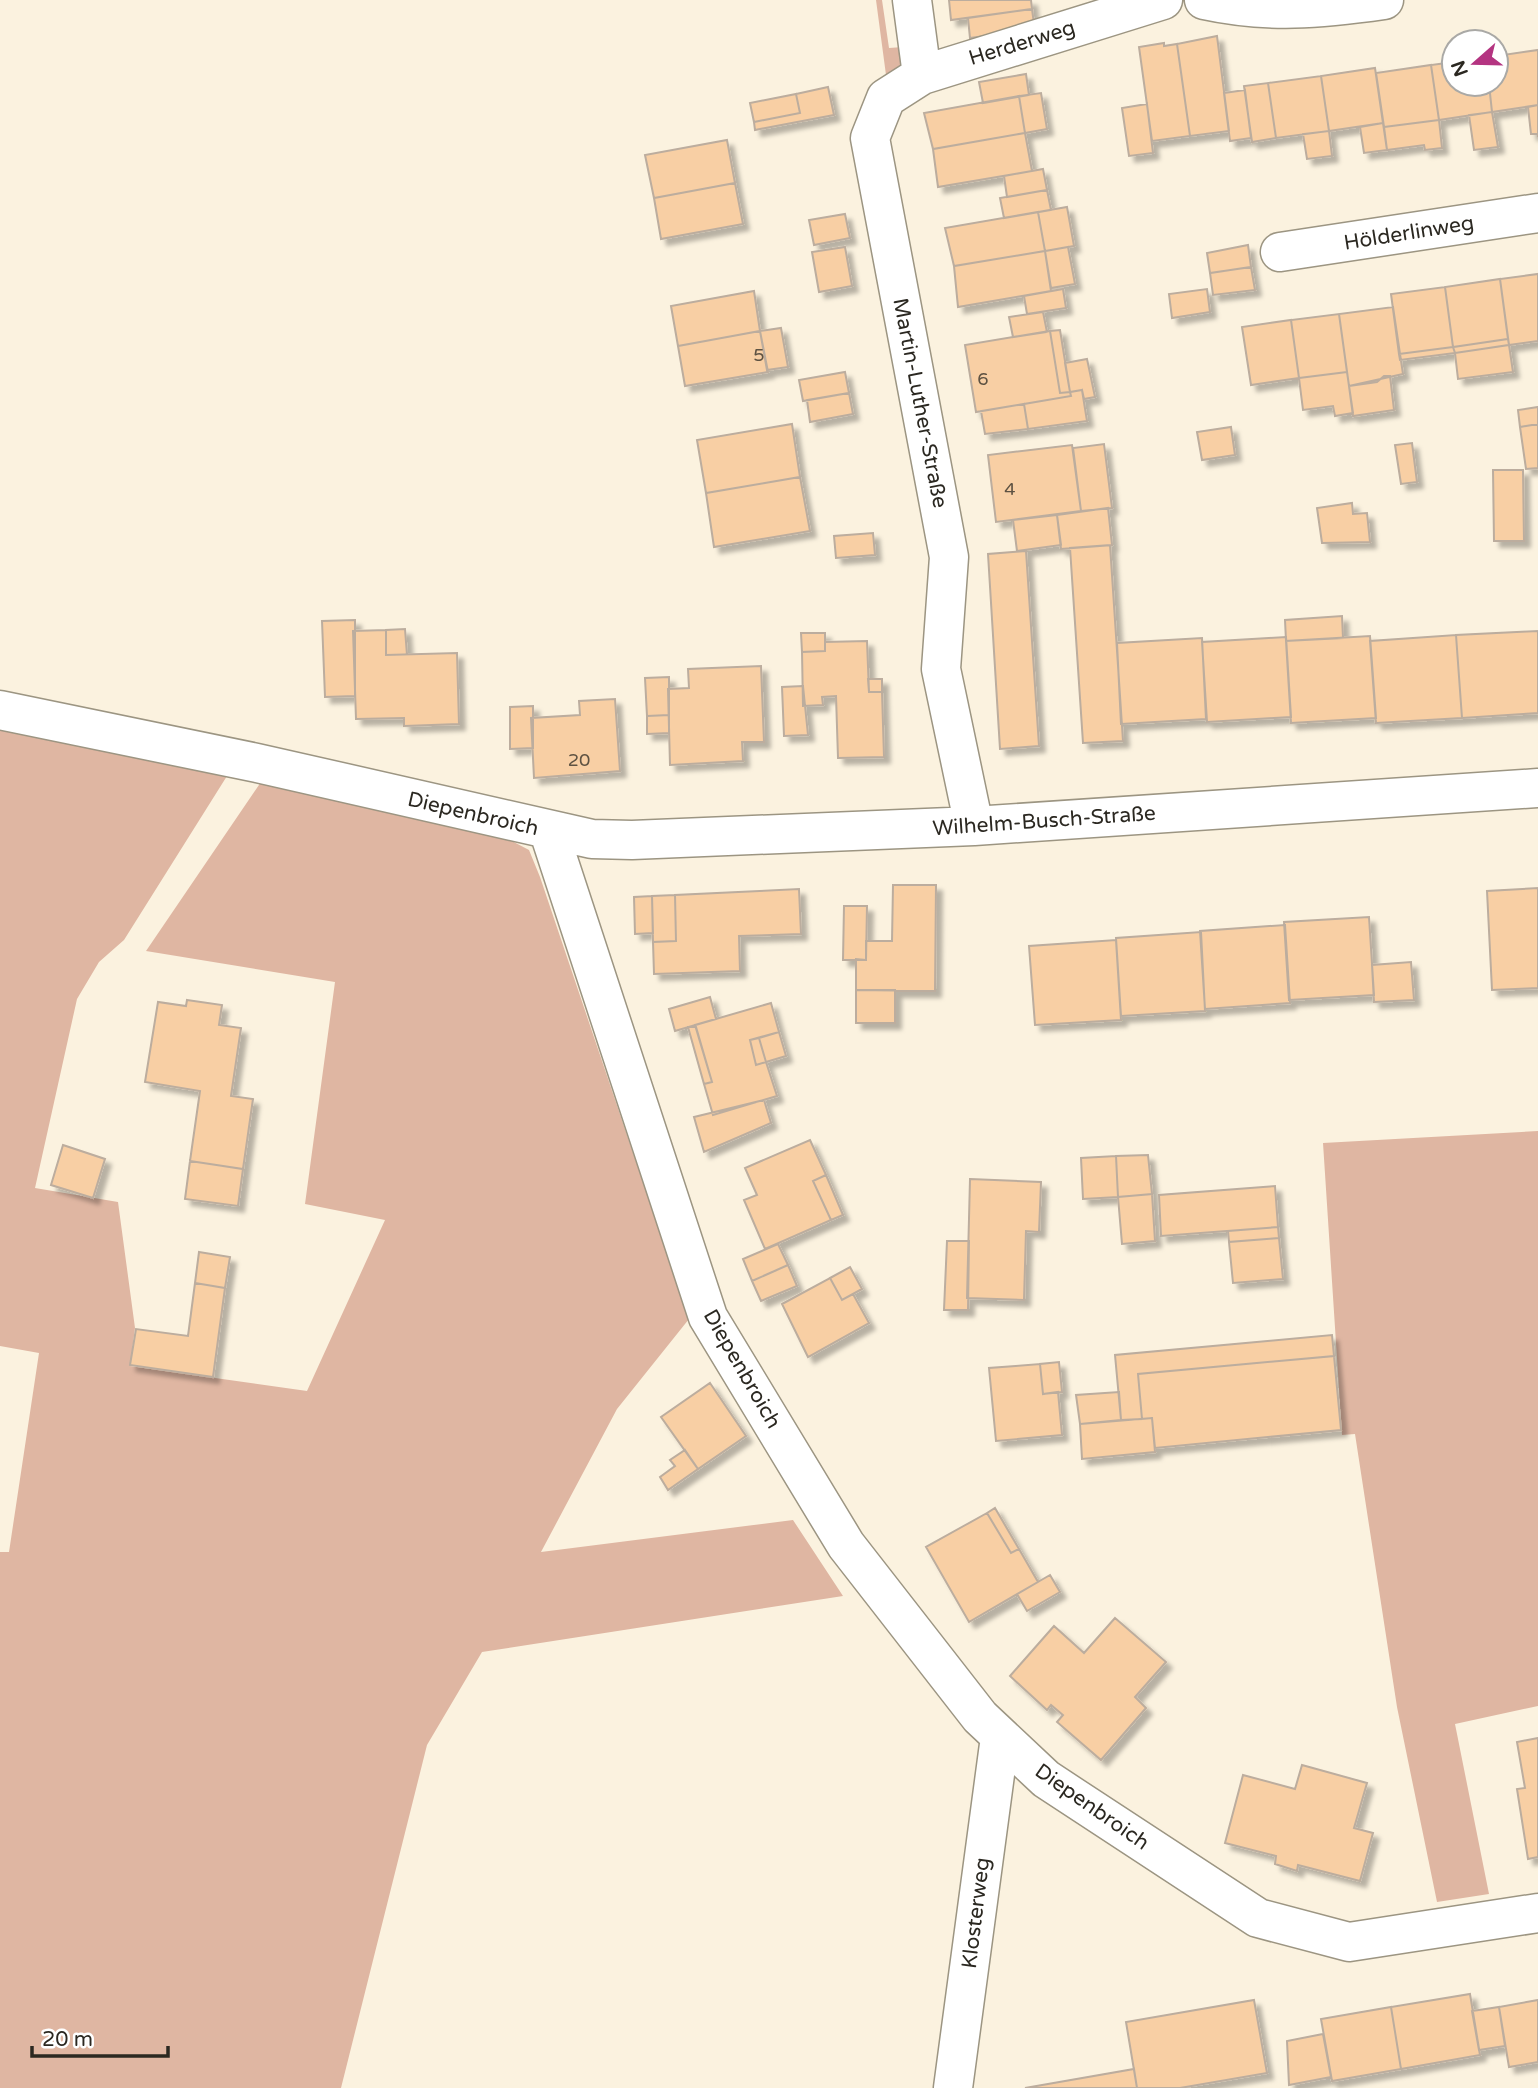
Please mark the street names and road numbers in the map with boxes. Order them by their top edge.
street label: Herderweg [966,15,1078,71]
street label: Hölderlinweg [1342,210,1476,256]
street label: Martin-Luther-Straße [887,296,953,510]
street label: Diepenbroich [405,787,541,841]
street label: Wilhelm-Busch-Straße [932,801,1157,841]
street label: Diepenbroich [698,1305,786,1433]
street label: Diepenbroich [1030,1758,1154,1856]
street label: Klosterweg [957,1856,995,1970]

